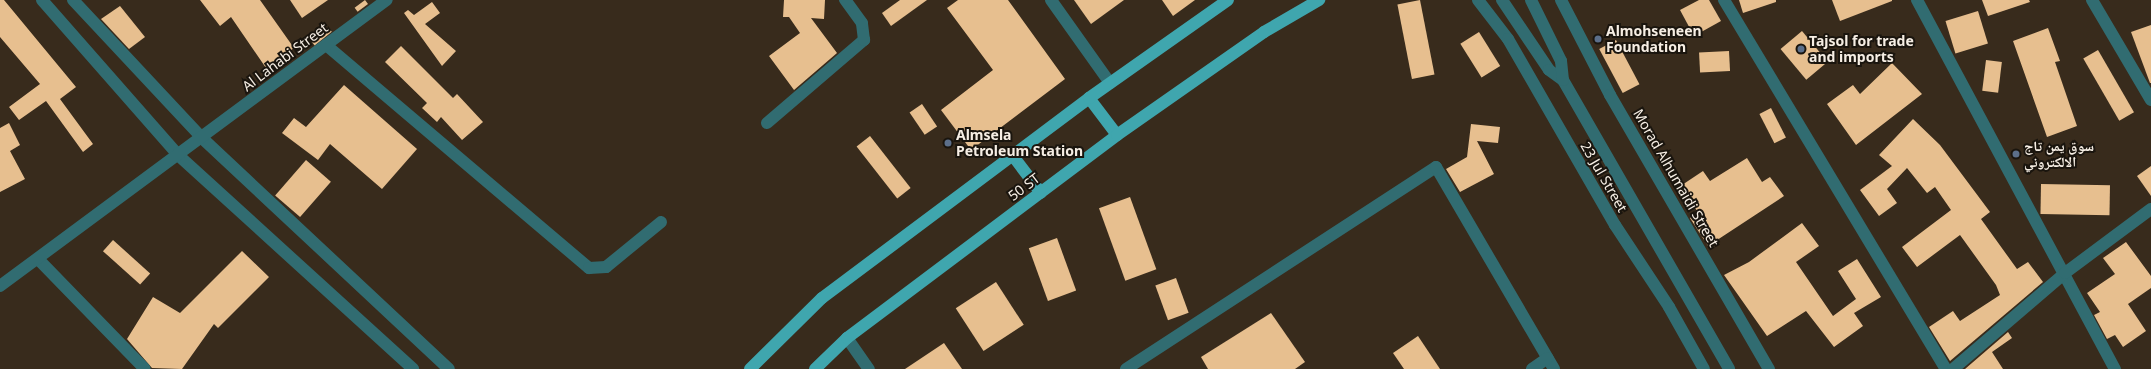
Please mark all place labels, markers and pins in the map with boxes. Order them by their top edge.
place label: Almohseneen Foundation [1606,23,1702,56]
place label: Tajsol for trade and imports [1809,33,1914,66]
marker: Almohseneen Foundation [1593,34,1603,44]
marker: Tajsol for trade and imports [1796,44,1806,54]
place label: Almsela Petroleum Station [956,127,1083,160]
marker: Almsela Petroleum Station [943,138,953,148]
place label: سوق يمن تاج الالكتروني [2024,138,2094,170]
marker: سوق يمن تاج الالكتروني [2011,149,2021,159]

